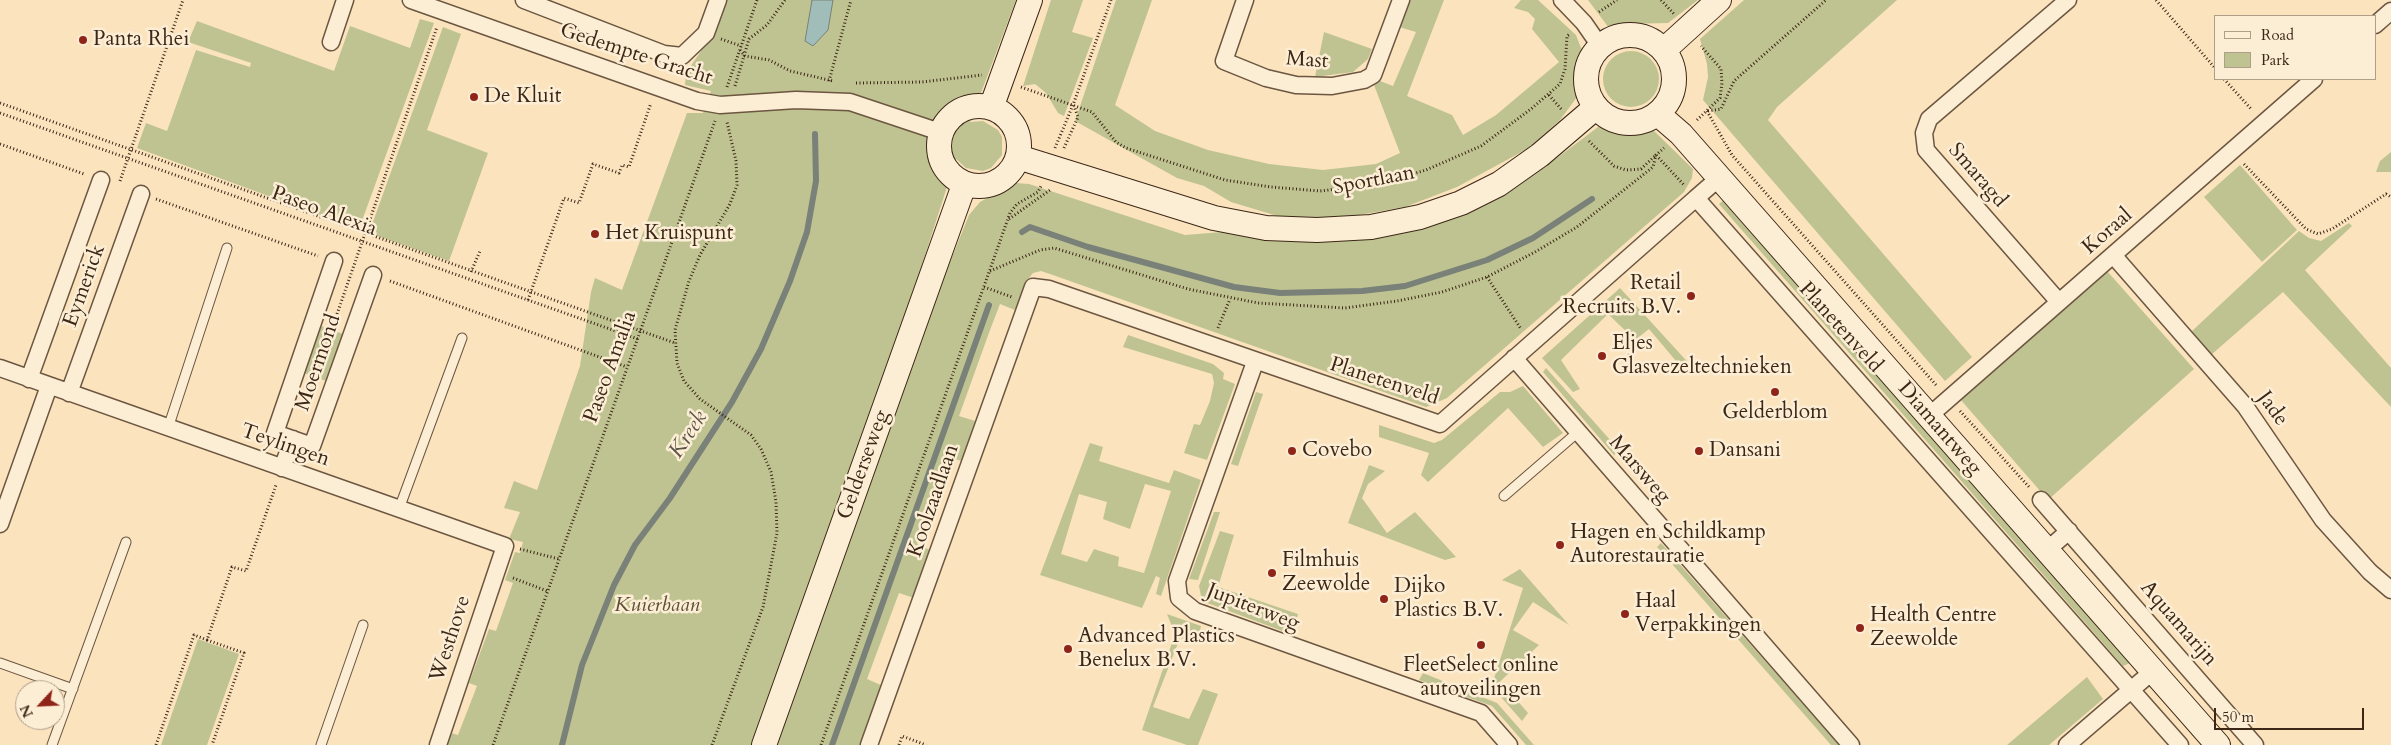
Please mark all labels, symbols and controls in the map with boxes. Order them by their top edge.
legend [2214,15,2376,80]
street label: Gedempte Gracht [557,18,715,92]
text: Road [2261,25,2294,45]
place label: Panta Rhei [93,27,189,53]
marker: Panta Rhei [77,34,89,46]
street label: Mast [1285,47,1329,75]
text: Park [2261,50,2290,70]
place label: De Kluit [484,84,561,110]
marker: De Kluit [468,91,480,103]
street label: Smaragd [1942,139,2012,213]
street label: Sportlaan [1331,161,1417,201]
street label: Paseo Alexia [268,181,380,243]
street label: Koraal [2078,203,2138,261]
place label: Het Kruispunt [605,221,733,247]
marker: Het Kruispunt [589,228,601,240]
street label: Eymerick [58,241,112,331]
place label: Retail Recruits B.V. [1563,271,1681,321]
street label: Planetenveld [1793,278,1887,378]
marker: Retail Recruits B.V. [1685,290,1697,302]
street label: Paseo Amalia [579,308,643,426]
street label: Moermond [291,311,347,415]
place label: Eljes Glasvezeltechnieken [1612,331,1792,381]
marker: Eljes Glasvezeltechnieken [1596,350,1608,362]
street label: Planetenveld [1326,353,1442,411]
street label: Diamantweg [1892,377,1986,481]
marker: Gelderblom [1769,386,1781,398]
street label: Jade [2251,387,2293,431]
place label: Gelderblom [1722,400,1828,426]
water label: Kreek [664,406,714,464]
street label: Gelderseweg [833,407,895,523]
street label: Teylingen [237,419,333,473]
street label: Marsweg [1603,431,1675,509]
place label: Covebo [1302,438,1372,464]
place label: Dansani [1709,438,1781,464]
street label: Koolzaadlaan [903,441,965,561]
marker: Covebo [1286,445,1298,457]
marker: Dansani [1693,445,1705,457]
place label: Hagen en Schildkamp Autorestauratie [1570,520,1766,570]
marker: Hagen en Schildkamp Autorestauratie [1554,539,1566,551]
place label: Filmhuis Zeewolde [1282,548,1370,598]
marker: Filmhuis Zeewolde [1266,567,1278,579]
place label: Dijko Plastics B.V. [1394,574,1503,624]
street label: Aquamarijn [2134,576,2222,672]
street label: Jupiterweg [1203,579,1303,637]
place label: Haal Verpakkingen [1635,589,1761,639]
street label: Westhove [425,593,477,685]
park label: Kuierbaan [614,593,700,619]
marker: Dijko Plastics B.V. [1378,593,1390,605]
place label: Health Centre Zeewolde [1870,603,1997,653]
marker: Haal Verpakkingen [1619,608,1631,620]
marker: Health Centre Zeewolde [1854,622,1866,634]
place label: Advanced Plastics Benelux B.V. [1078,624,1235,674]
marker: FleetSelect online autoveilingen [1475,639,1487,651]
marker: Advanced Plastics Benelux B.V. [1062,643,1074,655]
place label: FleetSelect online autoveilingen [1403,653,1559,703]
north arrow [15,680,65,730]
scale bar [2216,698,2366,730]
text: N [16,702,38,721]
text: 50 m [2222,707,2254,727]

